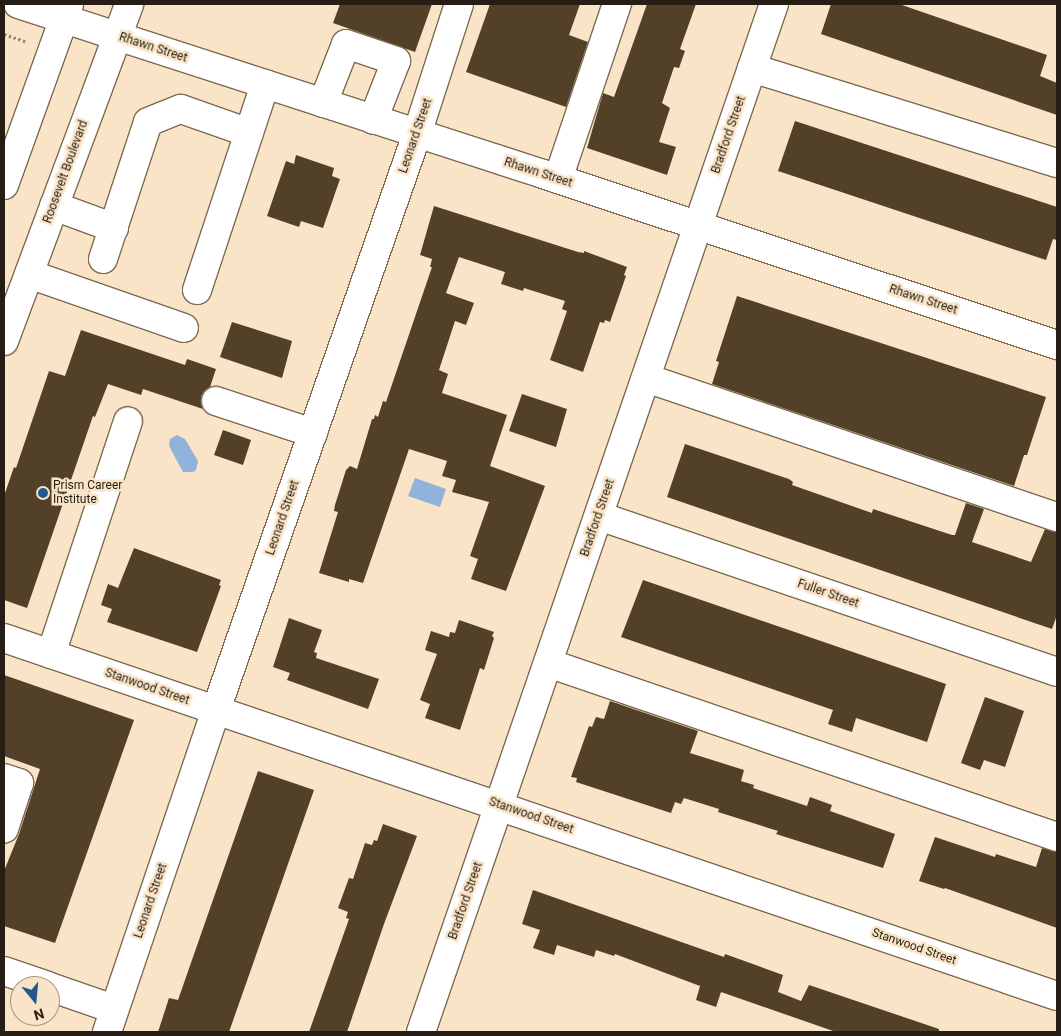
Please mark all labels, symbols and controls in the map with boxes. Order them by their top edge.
street label: Rhawn Street [117,30,189,66]
street label: Bradford Street [709,94,749,176]
street label: Leonard Street [396,97,436,175]
street label: Roosevelt Boulevard [41,119,91,225]
street label: Rhawn Street [502,155,574,191]
street label: Rhawn Street [887,282,959,318]
street label: Bradford Street [578,477,618,559]
place label: Prism Career Institute [53,479,122,507]
street label: Leonard Street [263,479,303,557]
marker: Prism Career Institute [37,487,49,499]
street label: Fuller Street [795,577,861,611]
street label: Stanwood Street [103,666,191,708]
street label: Stanwood Street [487,795,575,837]
street label: Bradford Street [446,860,486,942]
street label: Leonard Street [131,862,171,940]
street label: Stanwood Street [870,926,958,968]
north arrow [10,976,60,1026]
text: N [32,1005,46,1023]

